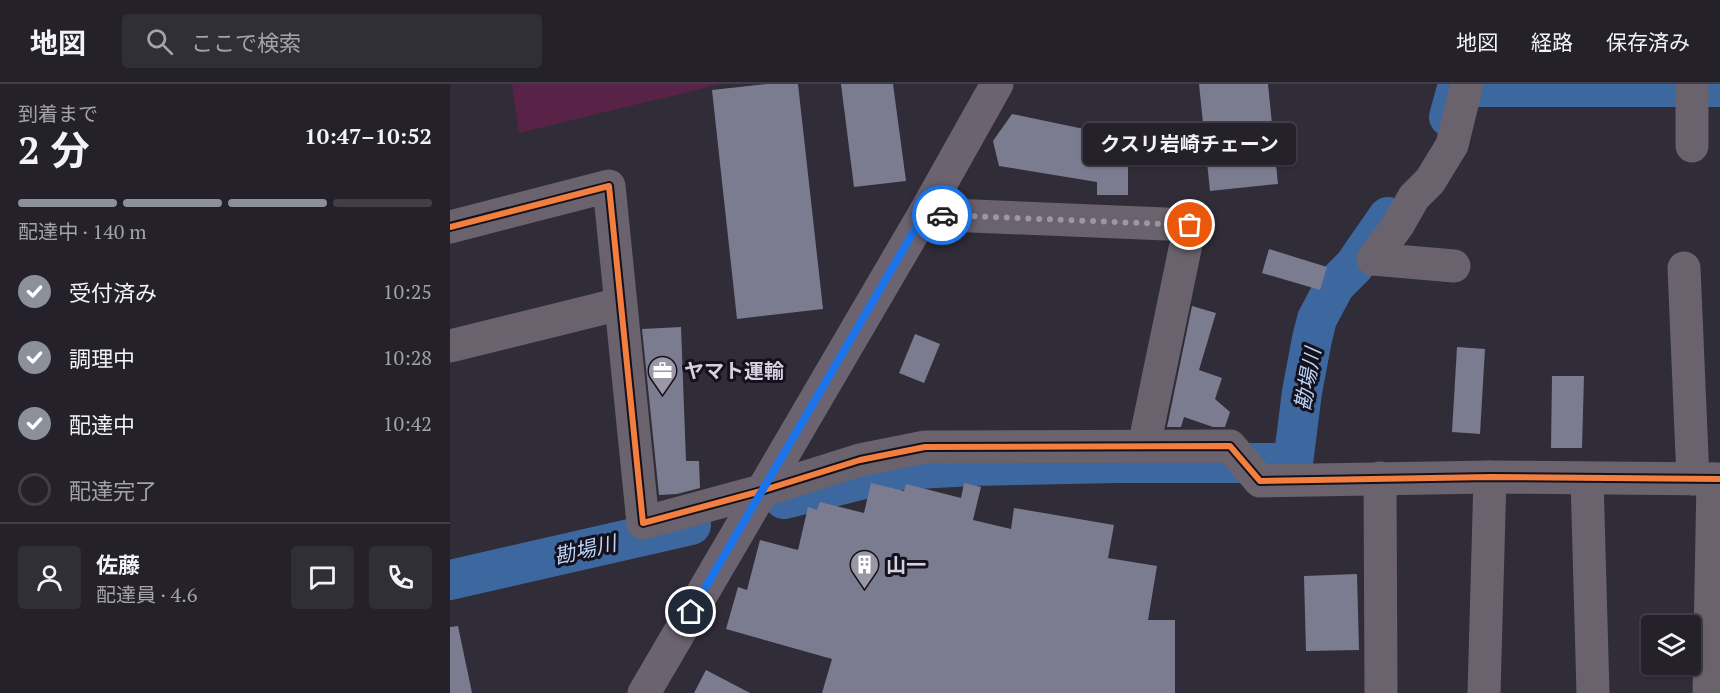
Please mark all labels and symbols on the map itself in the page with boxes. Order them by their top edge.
callout: クスリ岩崎チェーン [1084,123,1296,165]
courier [912,185,972,245]
pin [1164,199,1215,250]
water label: 勘場川 [1288,344,1327,412]
office icon: ヤマト運輸 [647,354,679,396]
place label: ヤマト運輸 [684,357,784,384]
water label: 勘場川 [551,528,621,570]
building icon: 山一 [849,548,881,590]
place label: 山一 [886,551,926,578]
pin [665,586,716,637]

